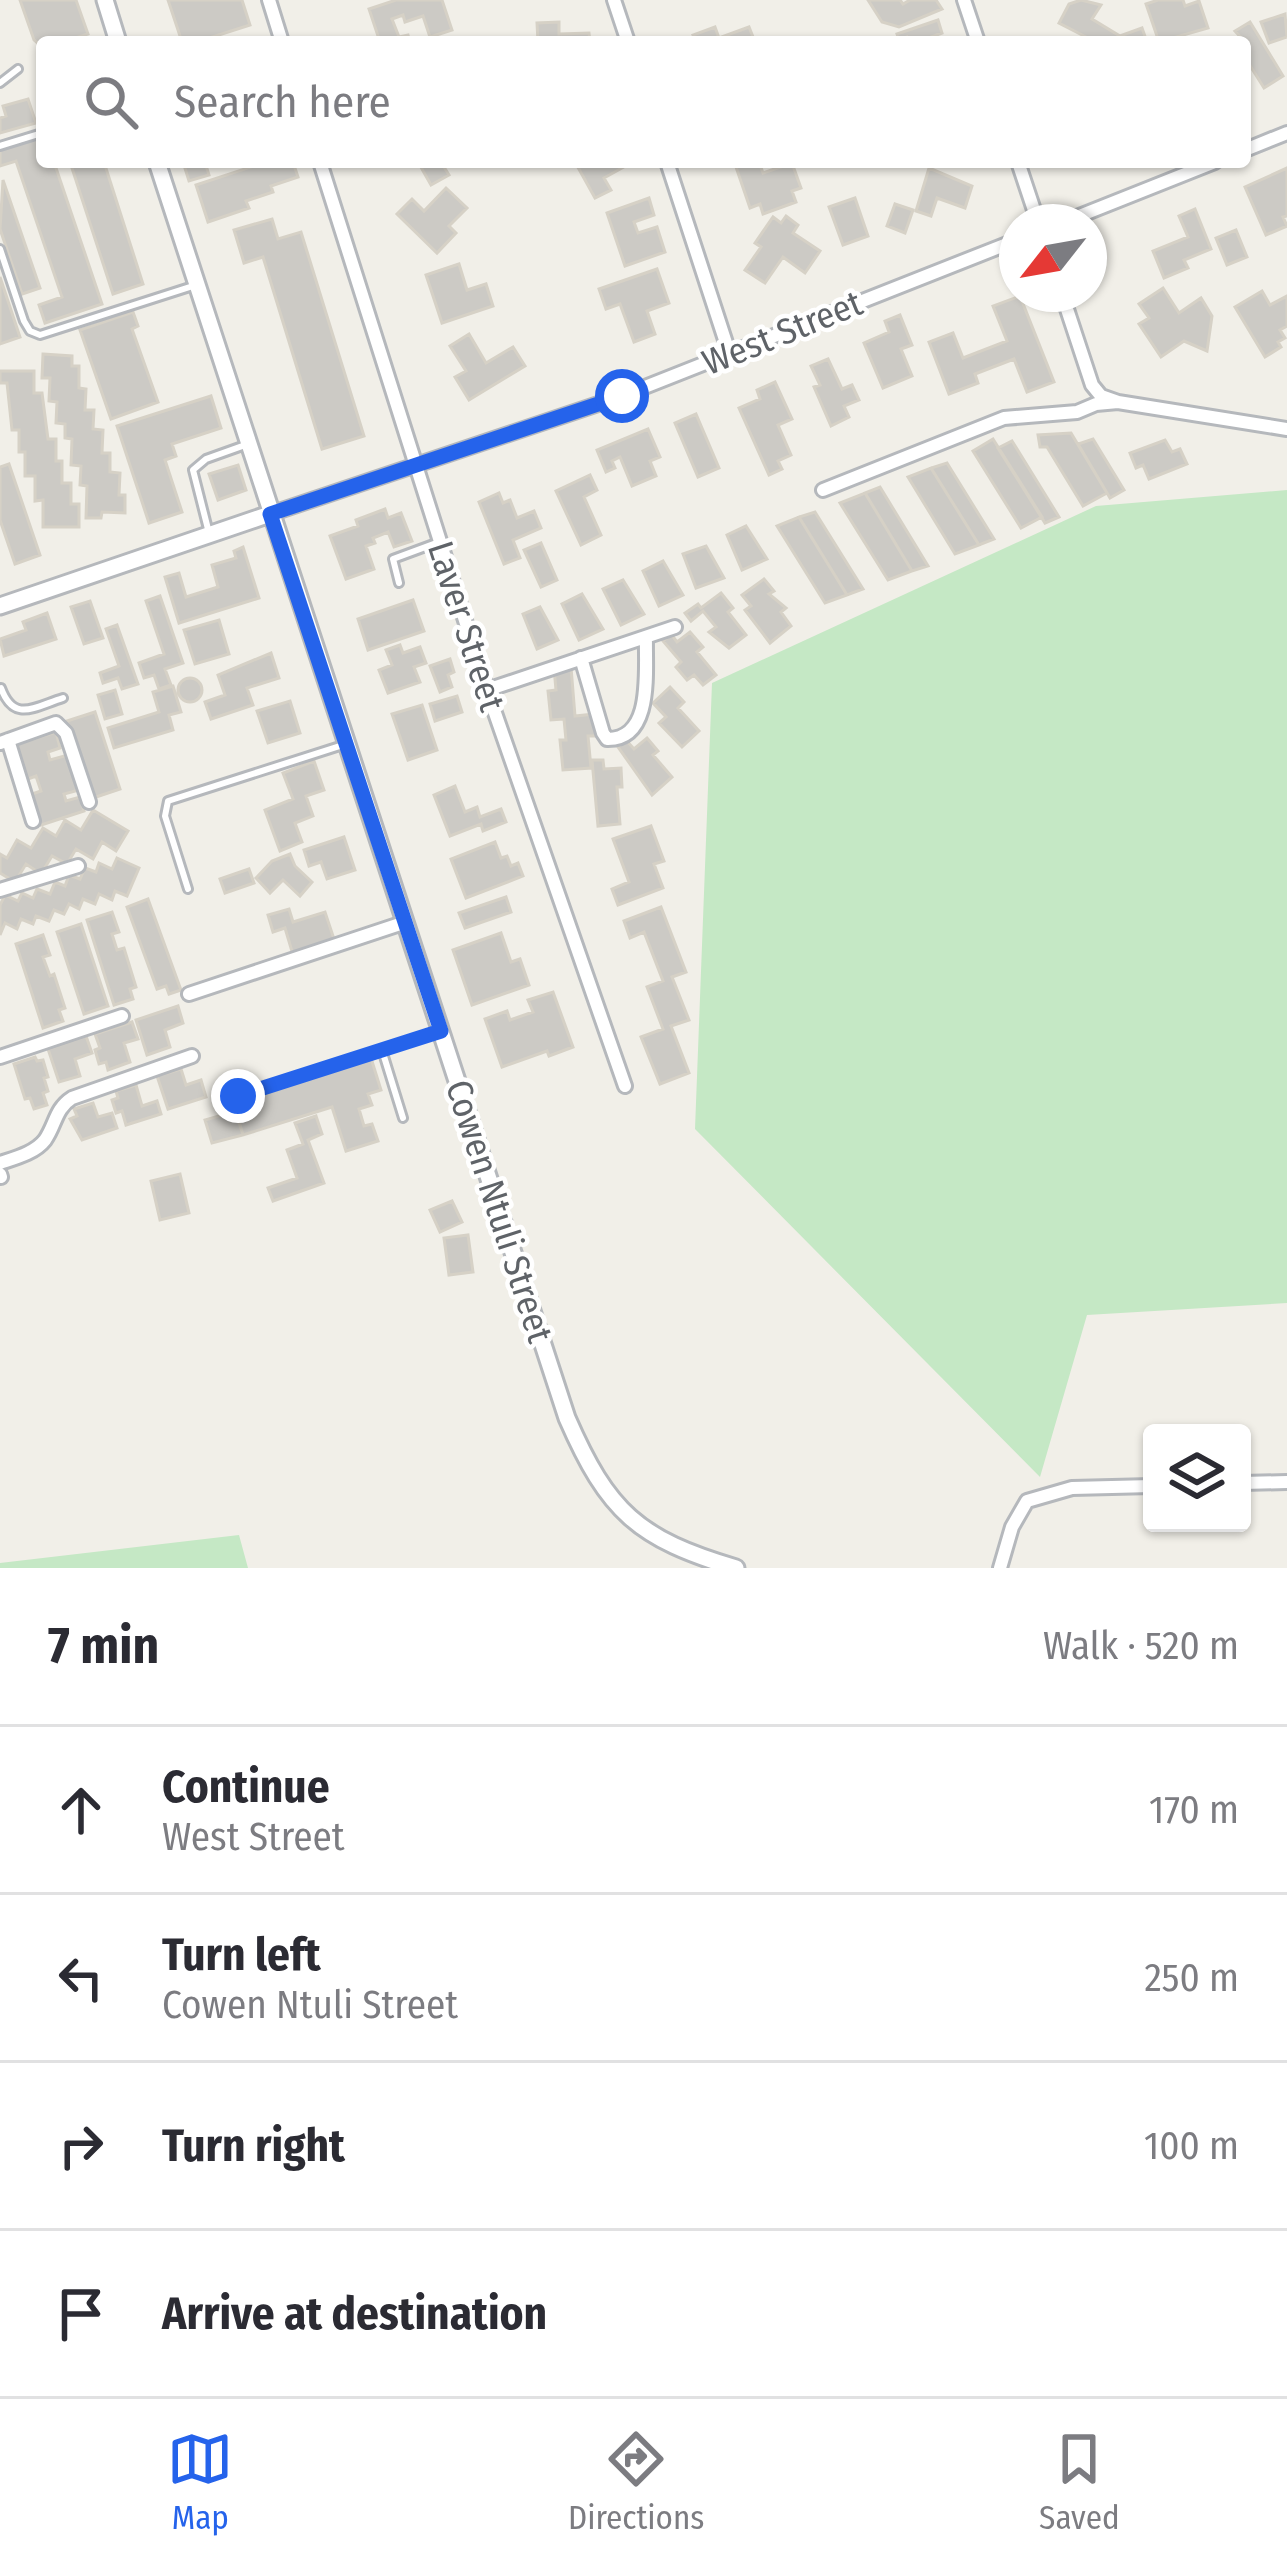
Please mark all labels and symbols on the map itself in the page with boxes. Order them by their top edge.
north arrow [999,204,1107,312]
street label: West Street [696,281,869,385]
route start [595,369,649,423]
street label: Laver Street [418,536,514,717]
route end [211,1069,265,1123]
street label: Cowen Ntuli Street [436,1075,562,1348]

